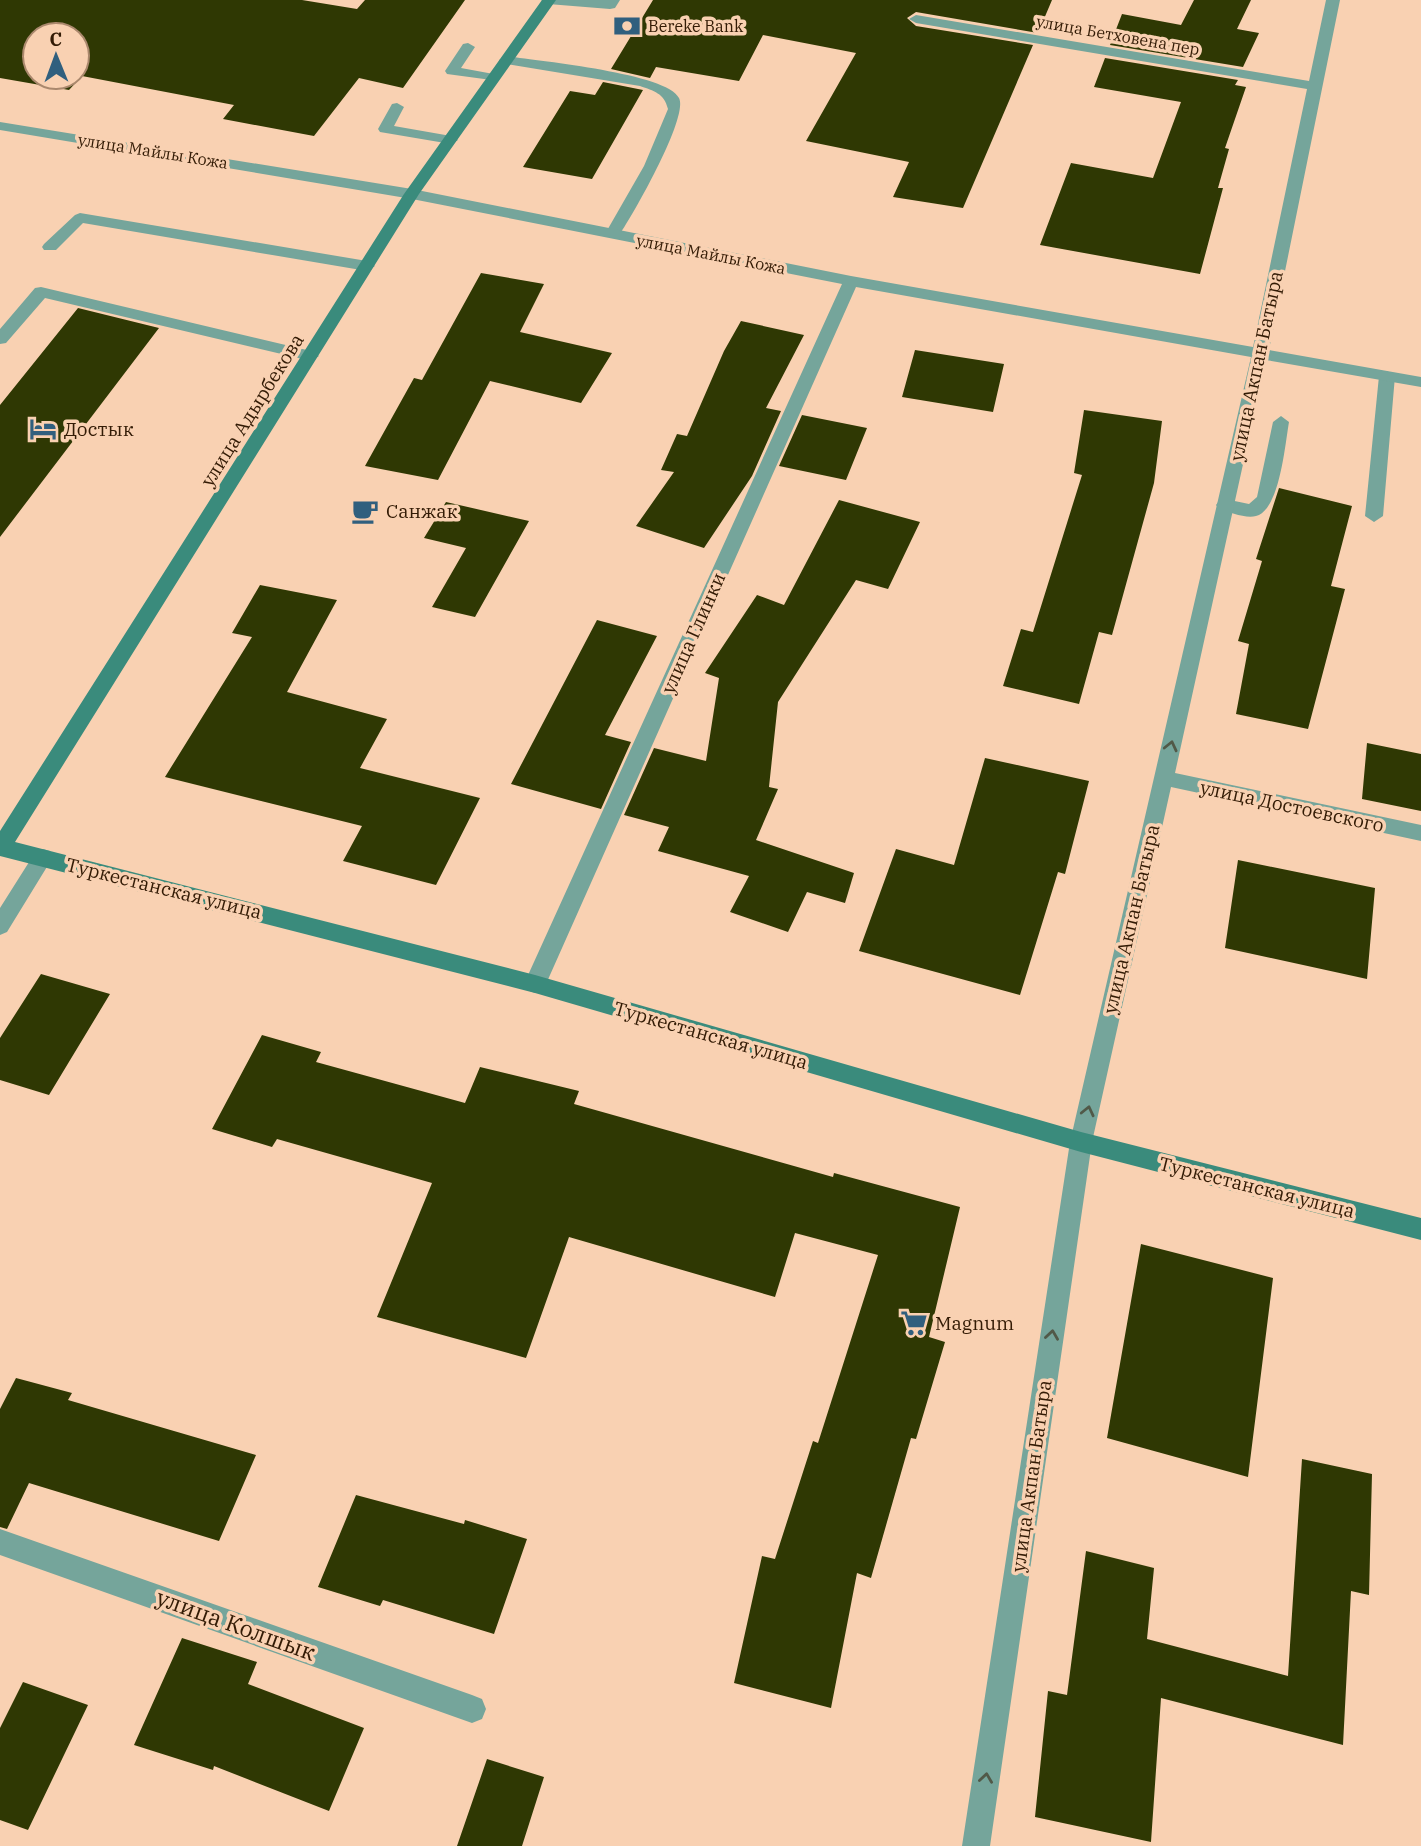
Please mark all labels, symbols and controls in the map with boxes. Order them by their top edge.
bank icon: Bereke Bank [612,11,642,41]
street label: улица Бетховена пер [1035,11,1201,59]
place label: Bereke Bank [648,16,744,36]
north arrow [21,21,91,91]
text: С [49,27,62,51]
street label: улица Майлы Кожа [77,129,230,173]
street label: улица Майлы Кожа [635,230,788,278]
street label: улица Акпан Батыра [1224,269,1288,463]
street label: улица Адырбекова [195,329,309,491]
hotel icon: Достык [28,414,58,444]
place label: Достык [64,417,134,441]
cafe icon: Санжак [350,496,380,526]
place label: Санжак [386,499,458,523]
street label: улица Глинки [656,569,730,697]
one-way arrow [1162,740,1177,752]
street label: улица Достоевского [1198,775,1386,837]
street label: улица Акпан Батыра [1097,822,1165,1016]
street label: Туркестанская улица [64,852,264,924]
street label: Туркестанская улица [611,996,811,1074]
one-way arrow [1079,1105,1094,1117]
street label: Туркестанская улица [1157,1151,1357,1223]
supermarket icon: Magnum [899,1308,929,1338]
place label: Magnum [935,1311,1014,1335]
one-way arrow [1044,1330,1059,1341]
street label: улица Акпан Батыра [1006,1378,1056,1574]
street label: улица Колшык [153,1581,321,1667]
one-way arrow [978,1773,993,1784]

